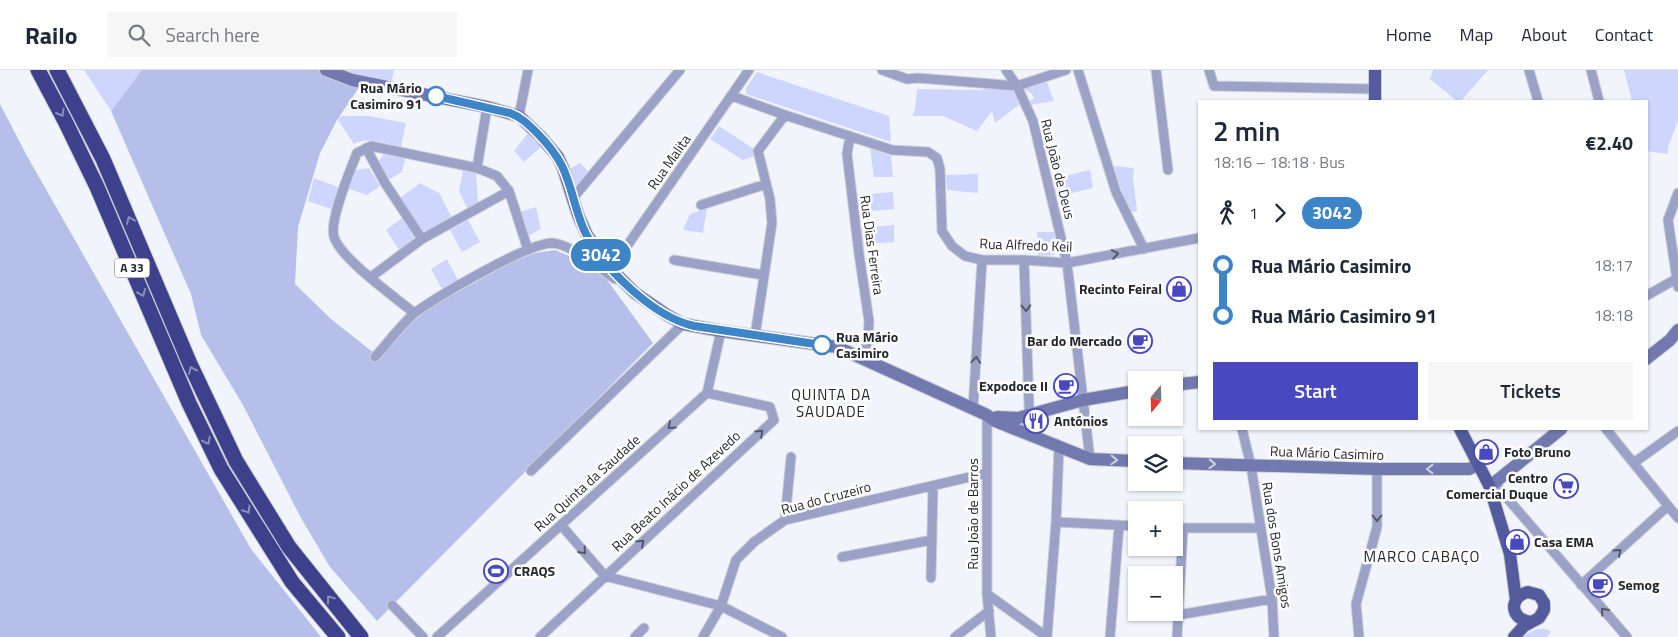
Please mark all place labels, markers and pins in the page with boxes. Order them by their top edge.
place label: Rua Mário Casimiro 91 [350,77,422,114]
marker: Rua Mário Casimiro 91 [426,86,446,106]
shop icon: Recinto Feiral [1166,276,1192,302]
place label: Recinto Feiral [1079,278,1162,299]
place label: Rua Mário Casimiro [836,326,898,363]
cafe icon: Bar do Mercado [1127,328,1153,354]
place label: Bar do Mercado [1027,330,1122,351]
marker: Rua Mário Casimiro [812,335,832,355]
cafe icon: Expodoce II [1053,373,1079,399]
place label: Expodoce II [979,375,1048,396]
restaurant icon: Antónios [1023,408,1049,434]
place label: Antónios [1054,410,1109,431]
shop icon: Foto Bruno [1473,439,1499,465]
place label: Foto Bruno [1504,441,1571,462]
place label: Centro Comercial Duque [1446,467,1548,504]
supermarket icon: Centro Comercial Duque [1553,473,1579,499]
shop icon: Casa EMA [1504,529,1530,555]
place label: Casa EMA [1534,531,1594,552]
sports icon: CRAQS [483,558,509,584]
place label: CRAQS [514,560,556,581]
cafe icon: Semog [1587,572,1613,598]
place label: Semog [1618,574,1660,595]

